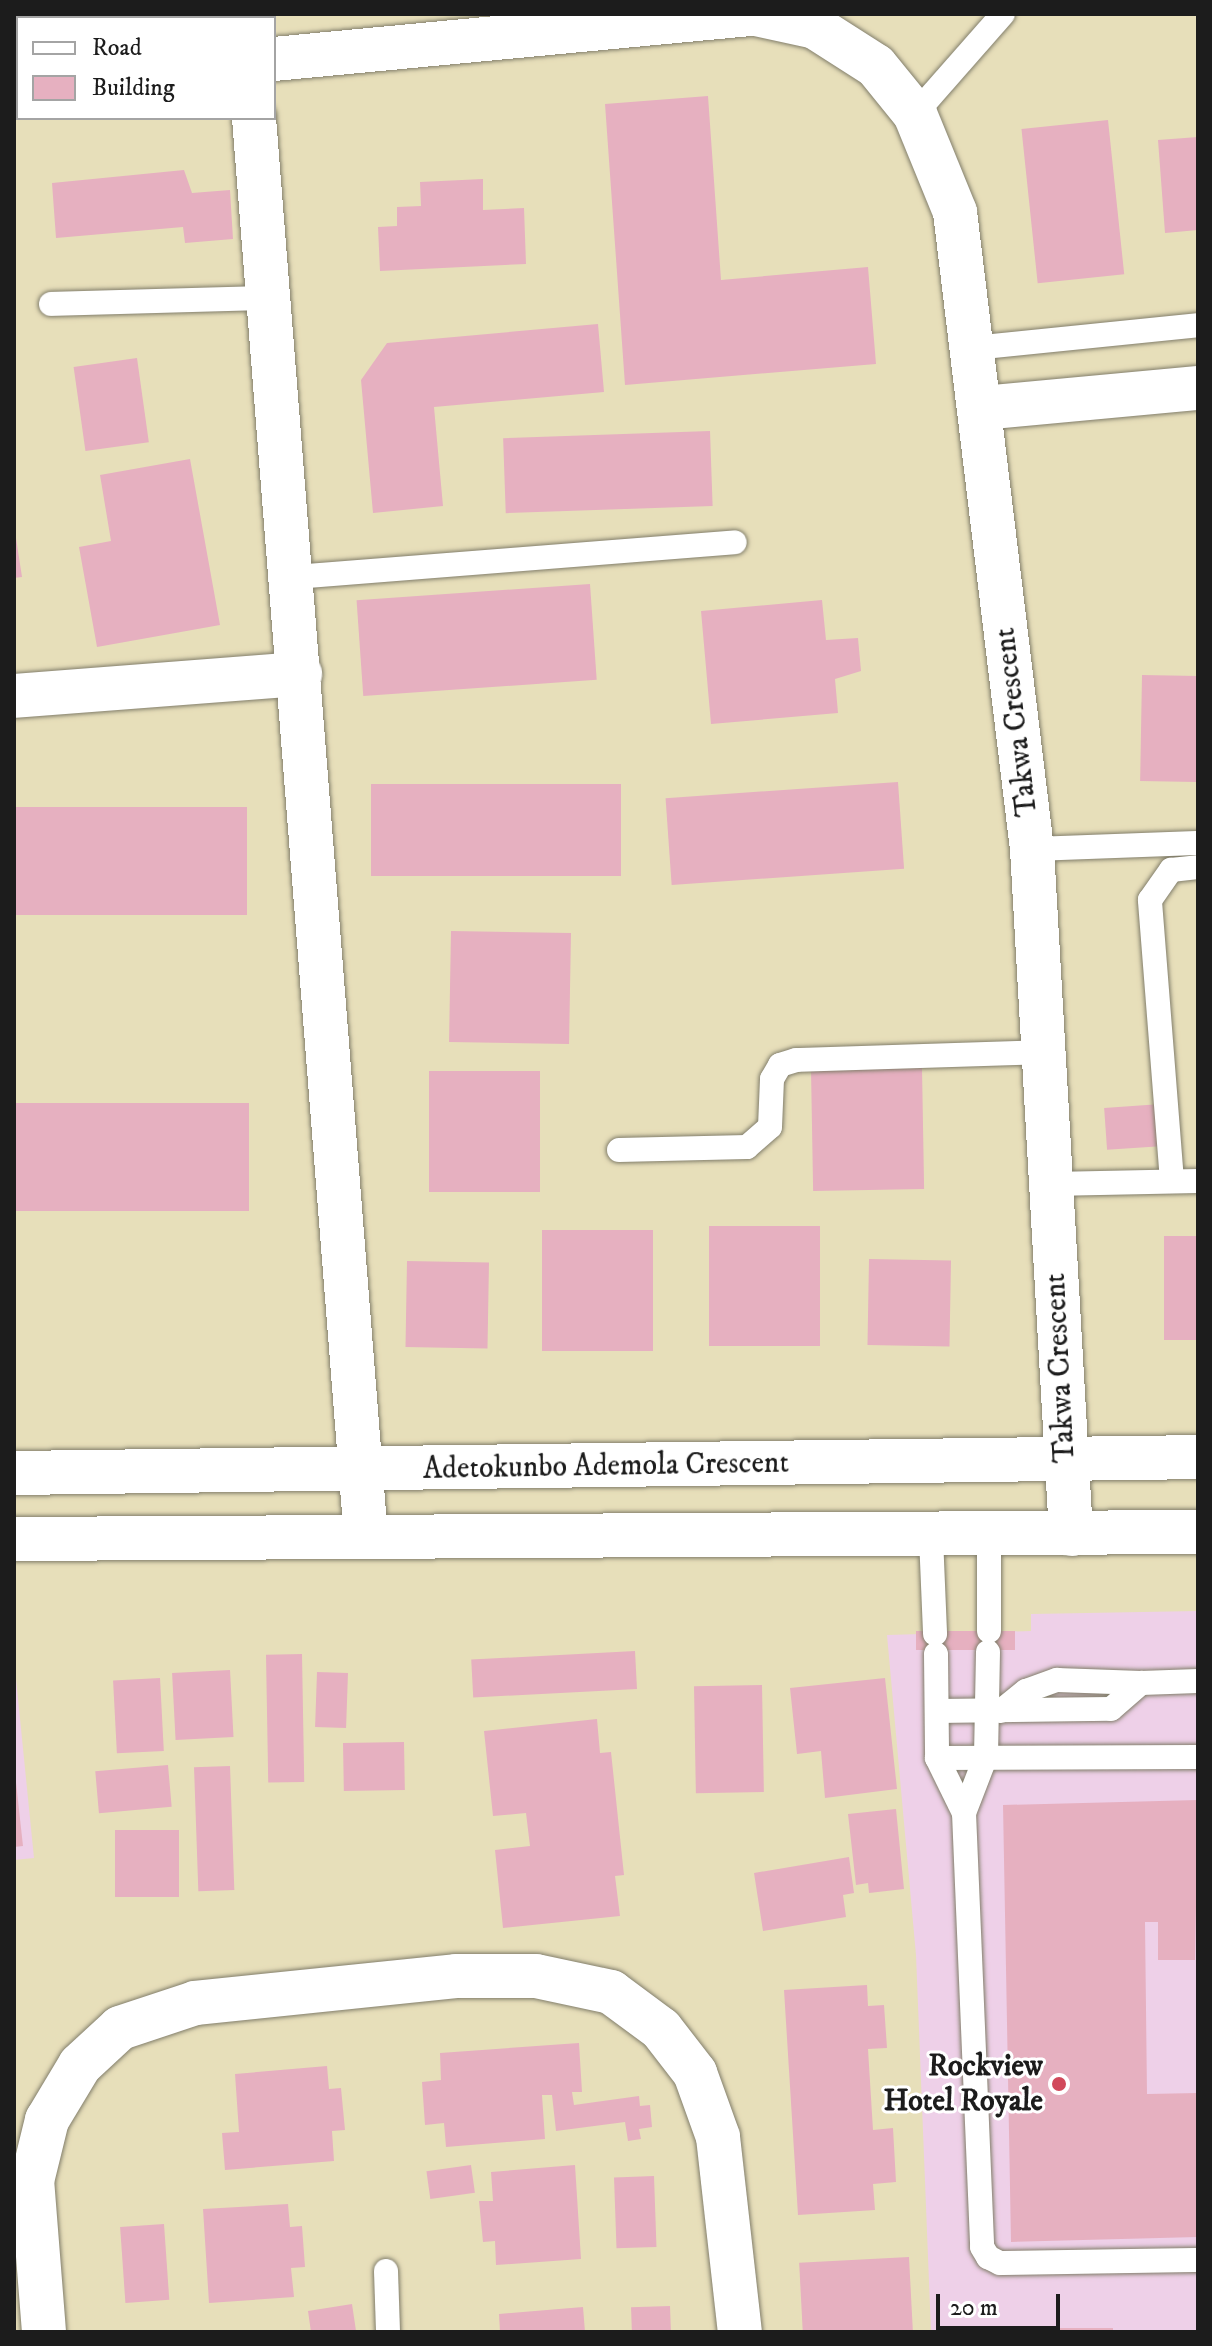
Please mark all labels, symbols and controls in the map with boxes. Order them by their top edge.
legend [16,16,276,120]
text: Road [92,33,142,63]
text: Building [92,73,175,103]
street label: Takwa Crescent [988,626,1046,818]
street label: Takwa Crescent [1038,1272,1084,1464]
street label: Adetokunbo Ademola Crescent [423,1446,789,1488]
place label: Rockview Hotel Royale [883,2049,1043,2120]
marker: Rockview Hotel Royale [1050,2075,1068,2093]
scale bar [940,2278,1064,2328]
text: 20 m [950,2293,998,2323]

